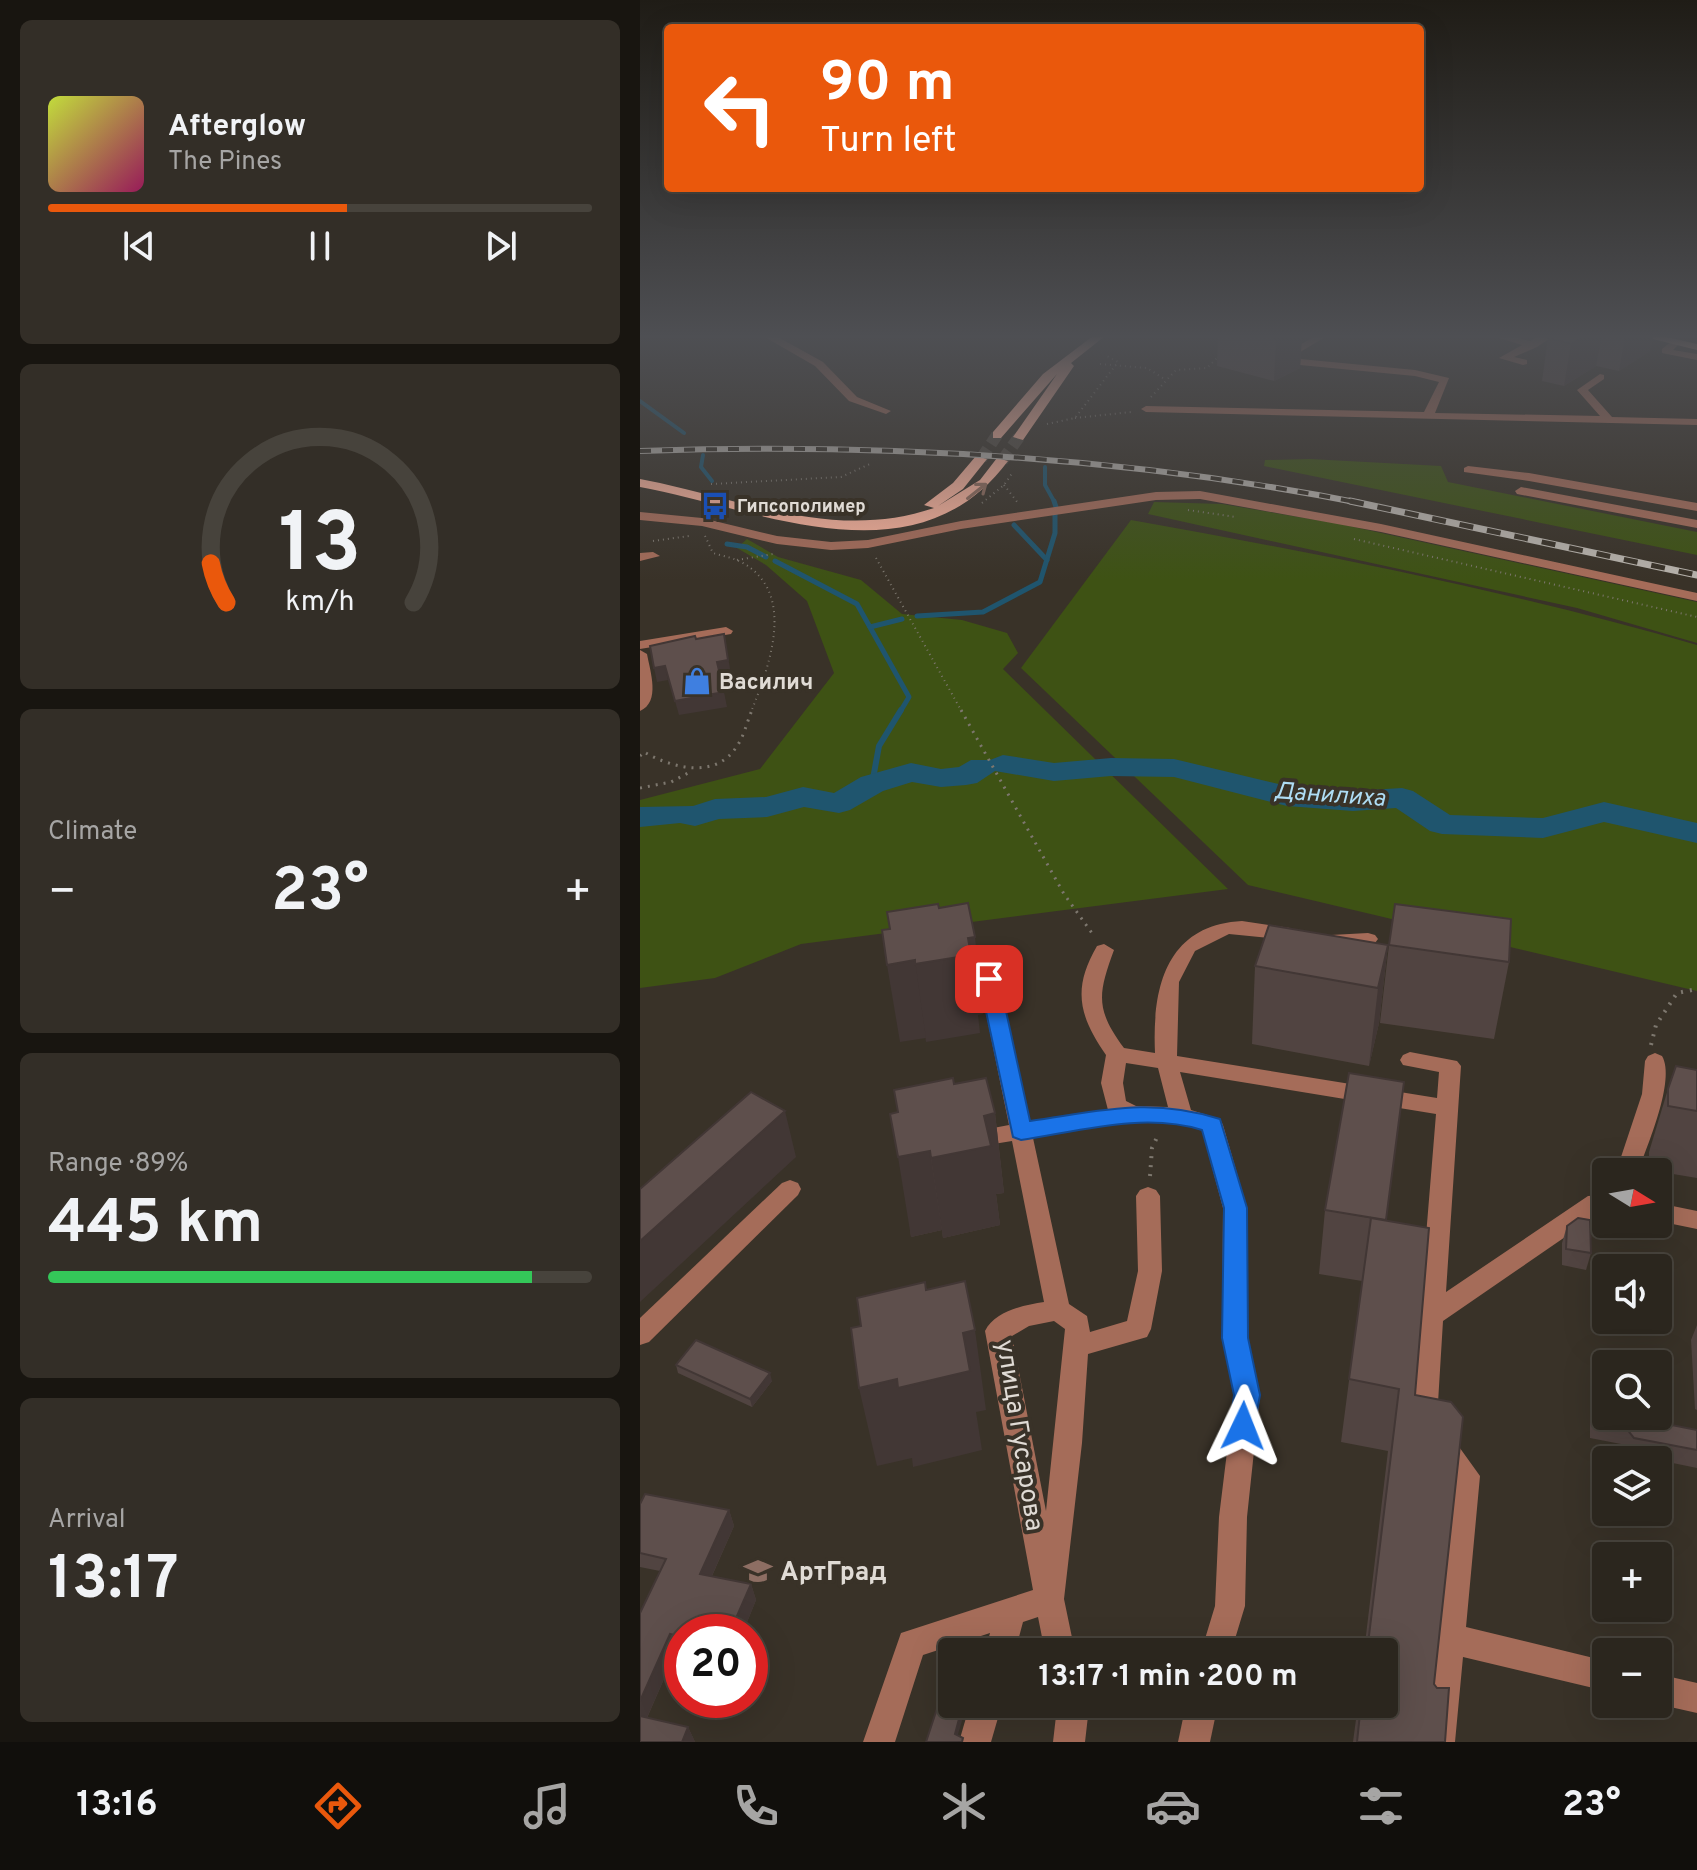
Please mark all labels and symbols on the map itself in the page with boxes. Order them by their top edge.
one-way arrow [966,483,987,500]
bus stop icon: Гипсополимер [700,491,730,521]
place label: Гипсополимер [737,496,866,519]
shop icon: Василич [682,666,712,696]
place label: Василич [719,670,813,697]
water label: Данилиха [1273,777,1387,815]
pin [955,945,1023,1013]
north arrow [1592,1158,1672,1238]
street label: улица Гусарова [987,1337,1050,1533]
position arrow [1201,1384,1285,1468]
school or university icon: АртГрад [743,1556,773,1586]
place label: АртГрад [780,1557,887,1590]
speed limit sign: 20 [664,1614,768,1718]

